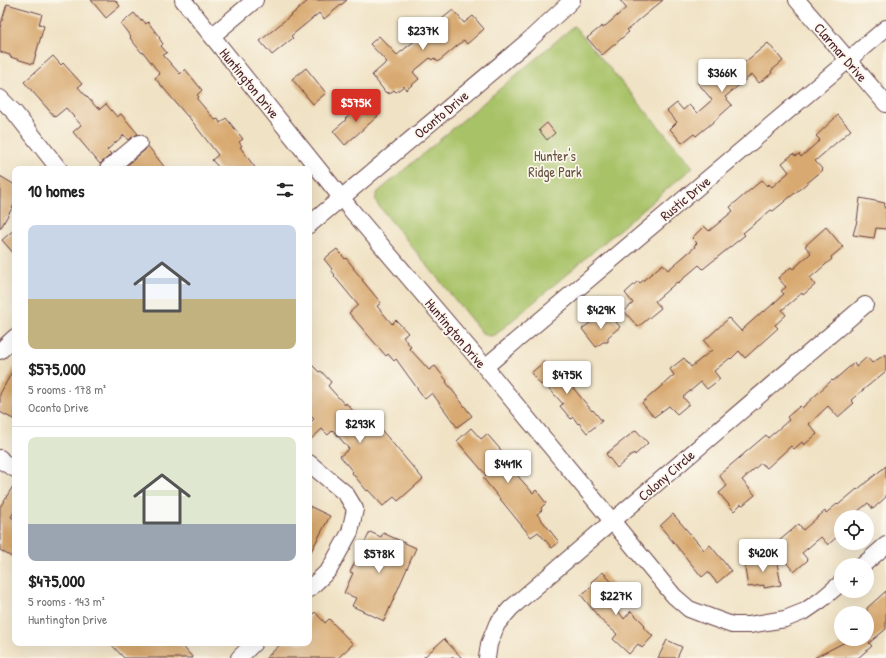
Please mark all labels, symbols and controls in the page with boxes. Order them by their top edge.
pin: $237K [395,17,451,51]
street label: Clarmar Drive [810,19,872,86]
text: $237K [407,21,439,39]
street label: Huntington Drive [215,44,285,123]
pin: $366K [694,59,750,93]
text: $366K [707,63,737,81]
street label: Oconto Drive [410,85,472,142]
pin: $575K [328,89,384,123]
text: $575K [341,93,371,111]
park label: Hunter's Ridge Park [528,146,582,182]
street label: Rustic Drive [656,171,715,225]
text: 10 homes [28,179,85,202]
icon: filters [274,179,296,201]
icon: home [126,251,198,323]
street label: Huntington Drive [421,294,491,373]
pin: $429K [573,296,629,330]
text: $429K [586,300,616,318]
text: $575,000 [28,357,86,380]
pin: $475K [539,361,595,395]
text: $475K [552,365,582,383]
text: 5 rooms · 178 m² [28,380,106,398]
text: Oconto Drive [28,398,89,416]
pin: $293K [332,410,388,444]
text: $293K [345,414,375,432]
street label: Colony Circle [634,445,699,506]
pin: $441K [480,450,536,484]
text: $441K [494,454,522,472]
icon: home [126,463,198,535]
map controls [834,510,874,646]
button: locate [834,510,874,550]
pin: $420K [735,539,791,573]
pin: $578K [351,540,407,574]
text: $420K [748,543,778,561]
text: $578K [364,544,394,562]
button: + [834,558,874,598]
text: $475,000 [28,569,85,592]
pin: $227K [588,582,644,616]
text: $227K [600,586,632,604]
text: 5 rooms · 143 m² [28,592,105,610]
button: − [834,606,874,646]
text: Huntington Drive [28,610,107,628]

